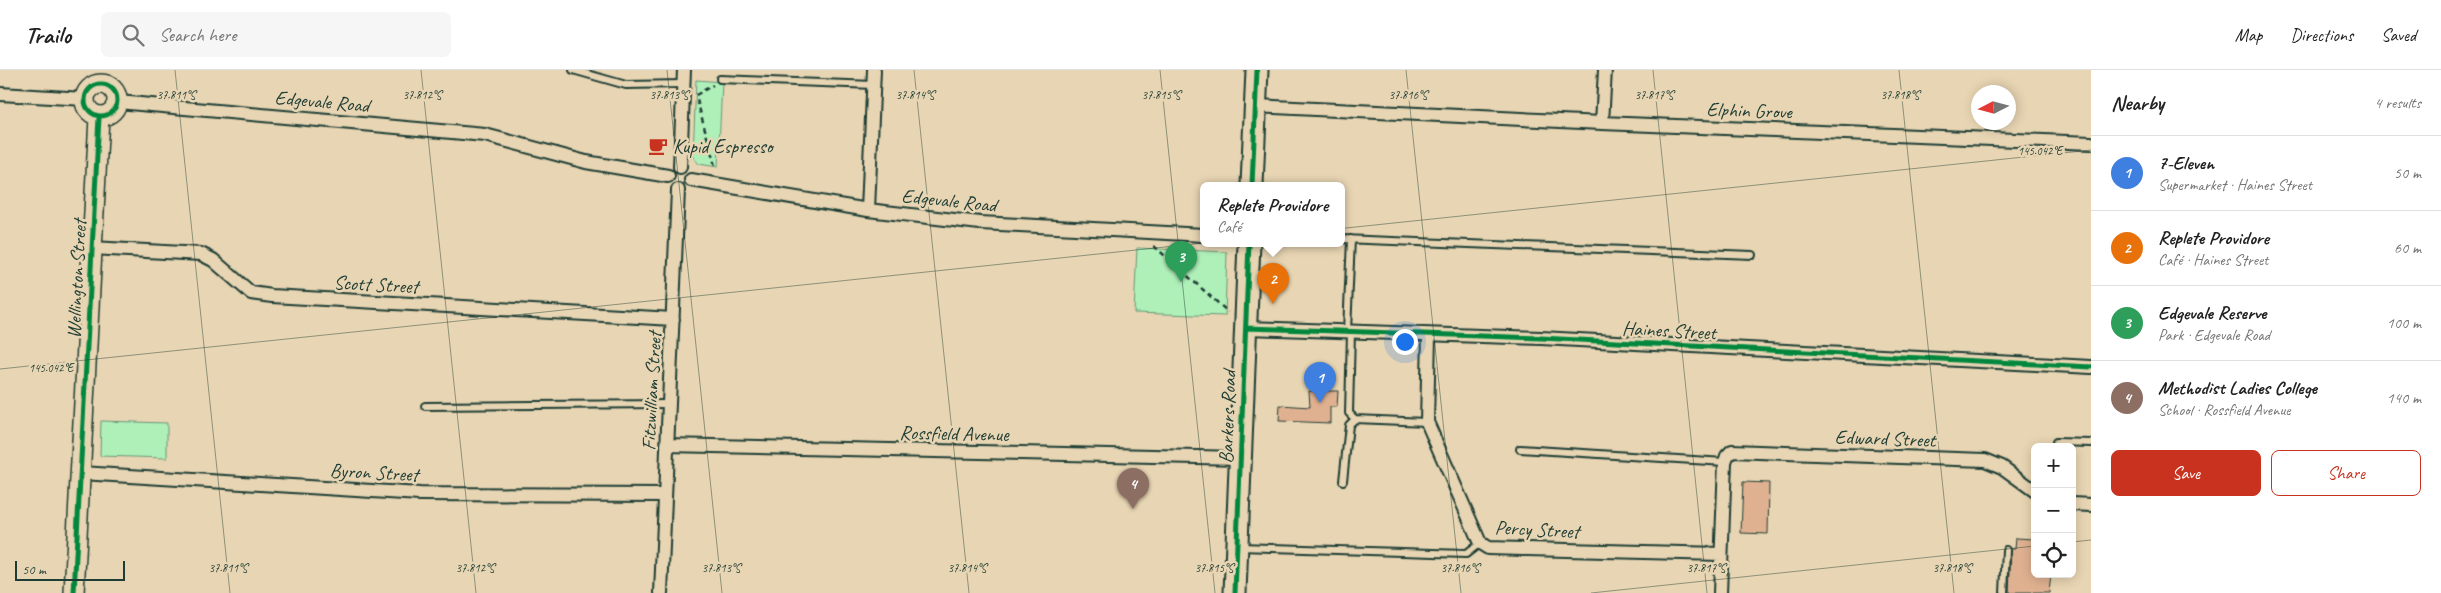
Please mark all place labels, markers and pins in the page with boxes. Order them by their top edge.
place label: Kupid Espresso [673,134,774,159]
cafe icon: Kupid Espresso [647,135,669,157]
pin: 3 [1165,241,1197,282]
pin: 2 [1257,263,1289,304]
pin: 1 [1304,362,1336,403]
pin: 4 [1117,468,1149,509]

